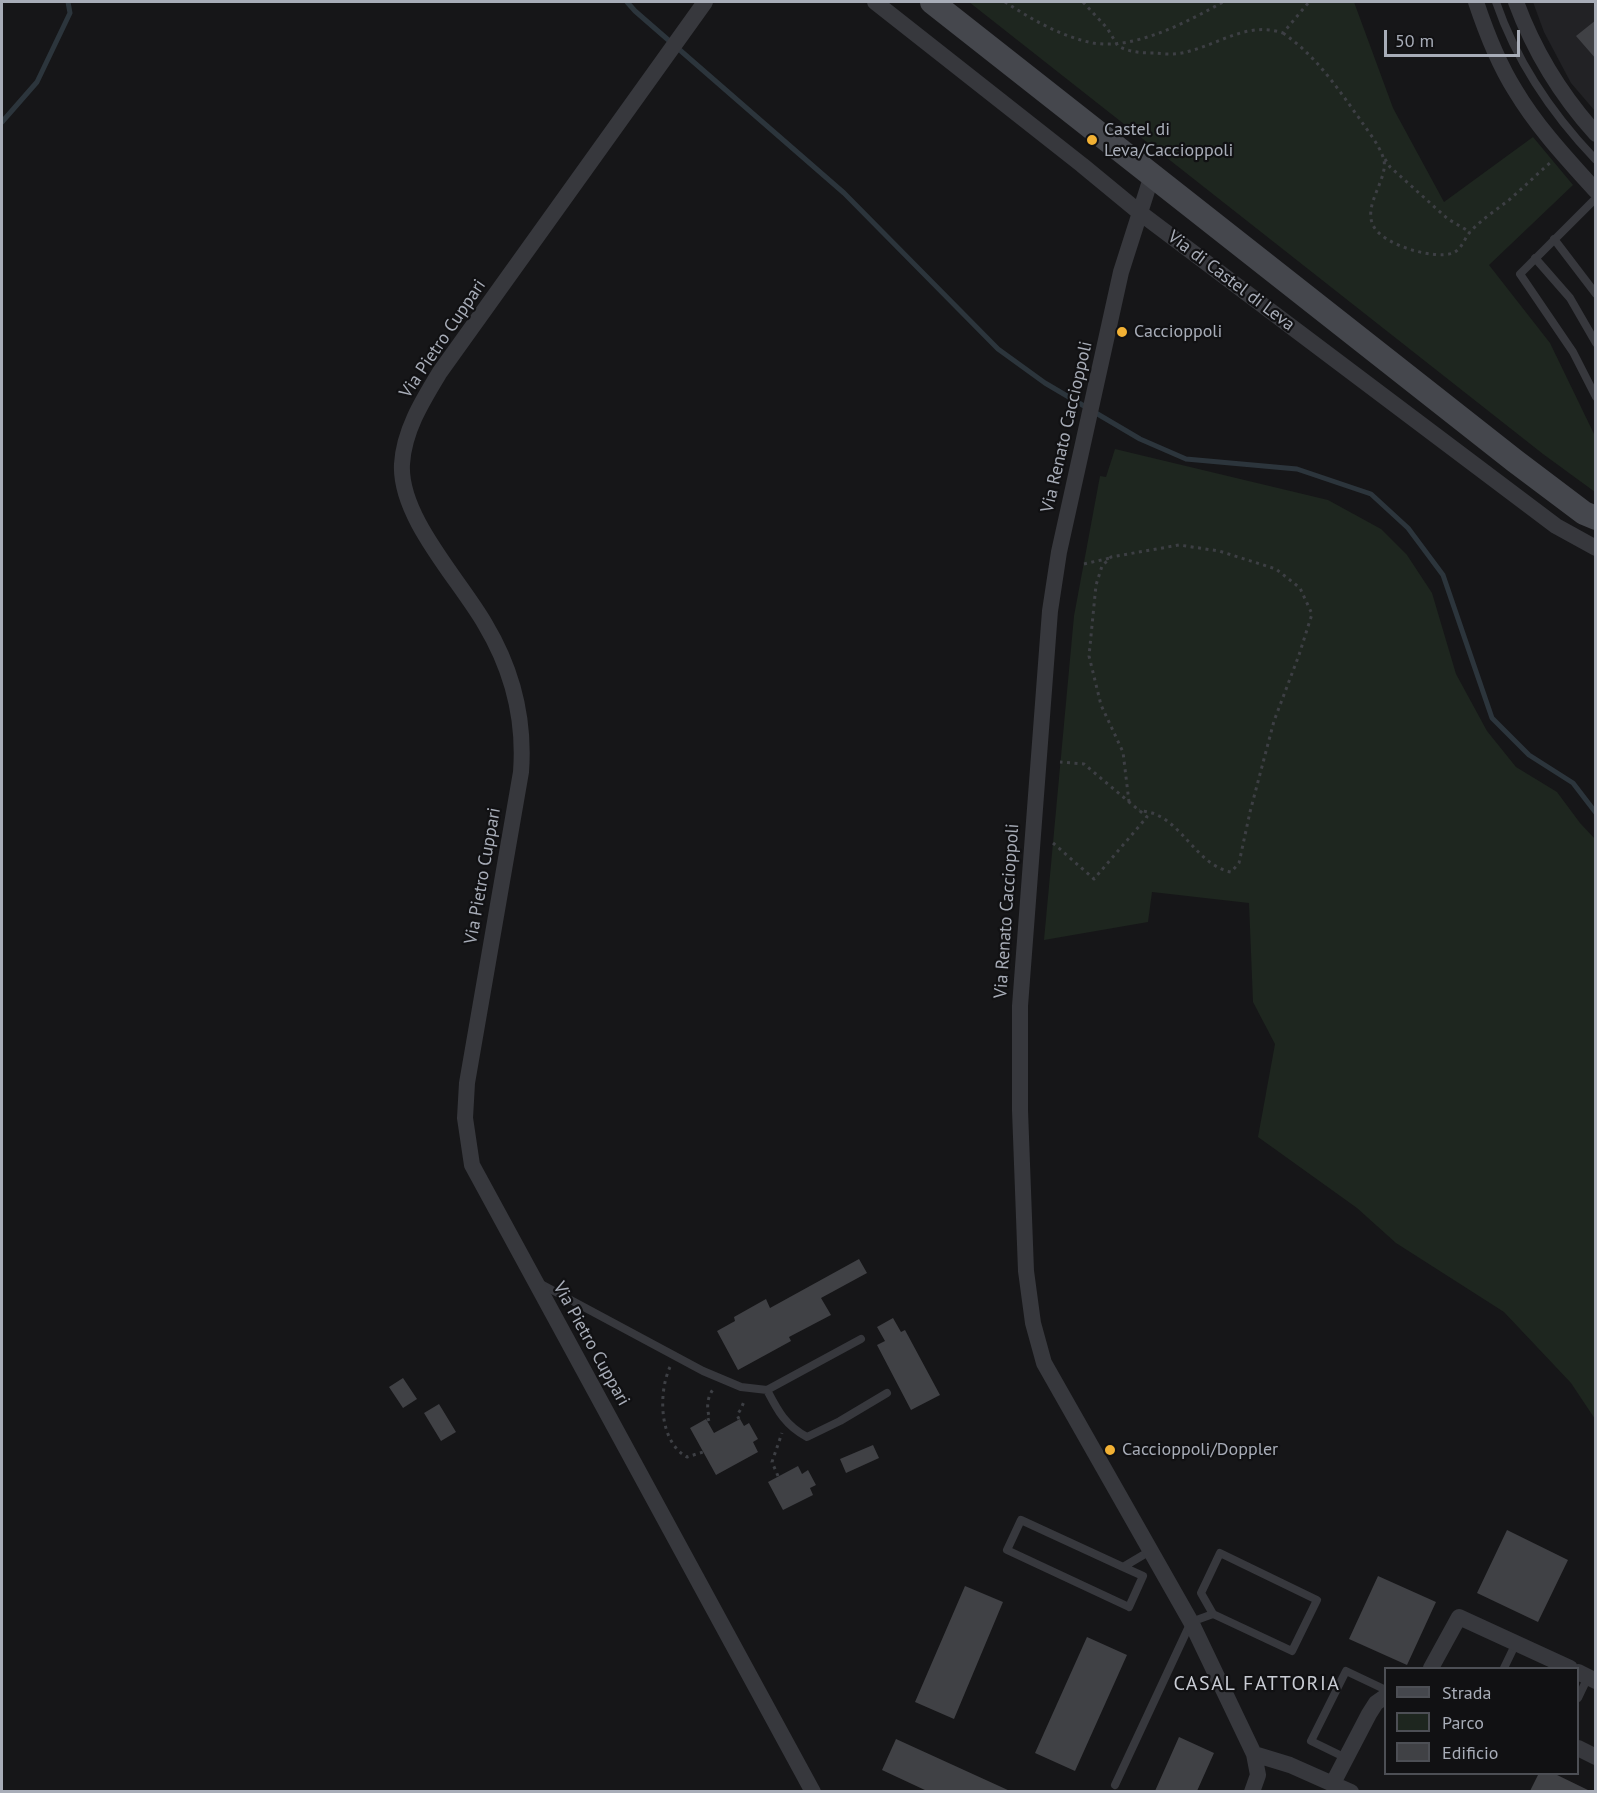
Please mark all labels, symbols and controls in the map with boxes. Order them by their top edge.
scale bar [1387,18,1524,56]
text: 50 m [1395,29,1434,52]
place label: Castel di Leva/Caccioppoli [1104,119,1233,162]
marker: Castel di Leva/Caccioppoli [1085,133,1099,147]
street label: Via di Castel di Leva [1163,226,1299,336]
street label: Via Pietro Cuppari [395,276,491,402]
place label: Caccioppoli [1134,321,1222,343]
marker: Caccioppoli [1115,325,1129,339]
street label: Via Renato Caccioppoli [1037,339,1097,515]
street label: Via Pietro Cuppari [460,806,506,946]
street label: Via Renato Caccioppoli [990,823,1024,999]
street label: Via Pietro Cuppari [548,1278,634,1410]
place label: Caccioppoli/Doppler [1122,1439,1278,1461]
marker: Caccioppoli/Doppler [1103,1443,1117,1457]
legend [1384,1667,1579,1775]
district label: CASAL FATTORIA [1174,1672,1340,1696]
text: Strada [1442,1681,1491,1704]
text: Parco [1442,1711,1484,1734]
text: Edificio [1442,1741,1498,1764]

